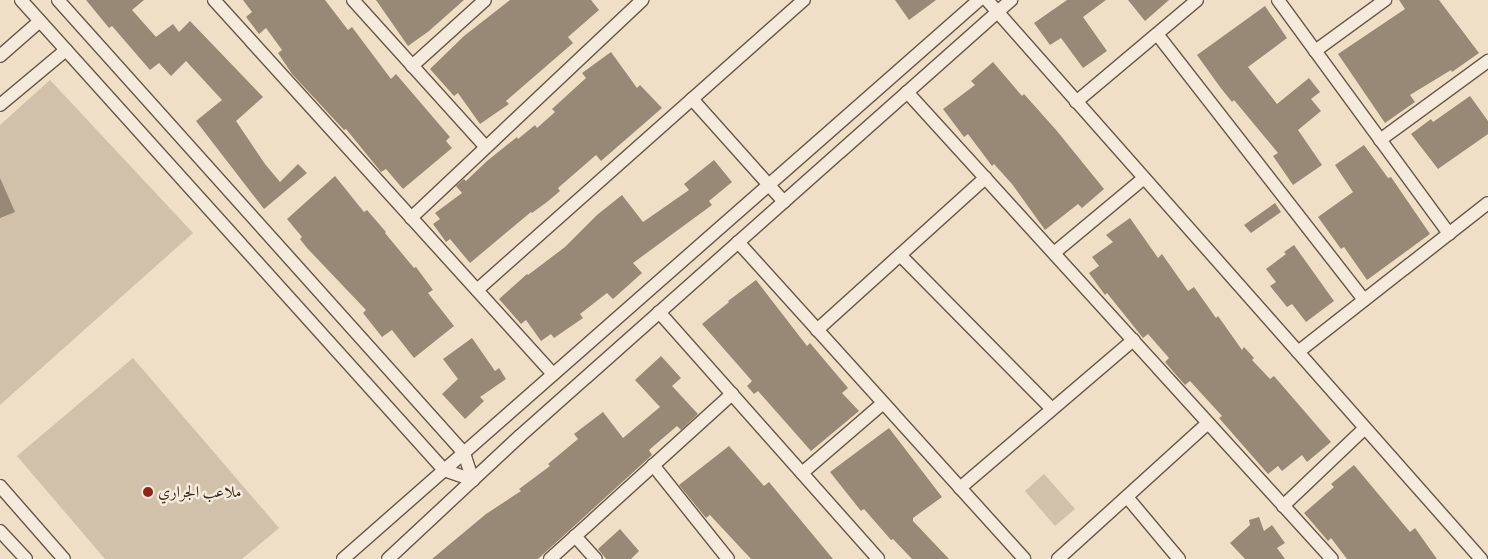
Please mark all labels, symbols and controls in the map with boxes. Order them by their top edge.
place label: ملاعب الجراري [158,482,241,502]
marker: ملاعب الجراري [142,486,154,498]

